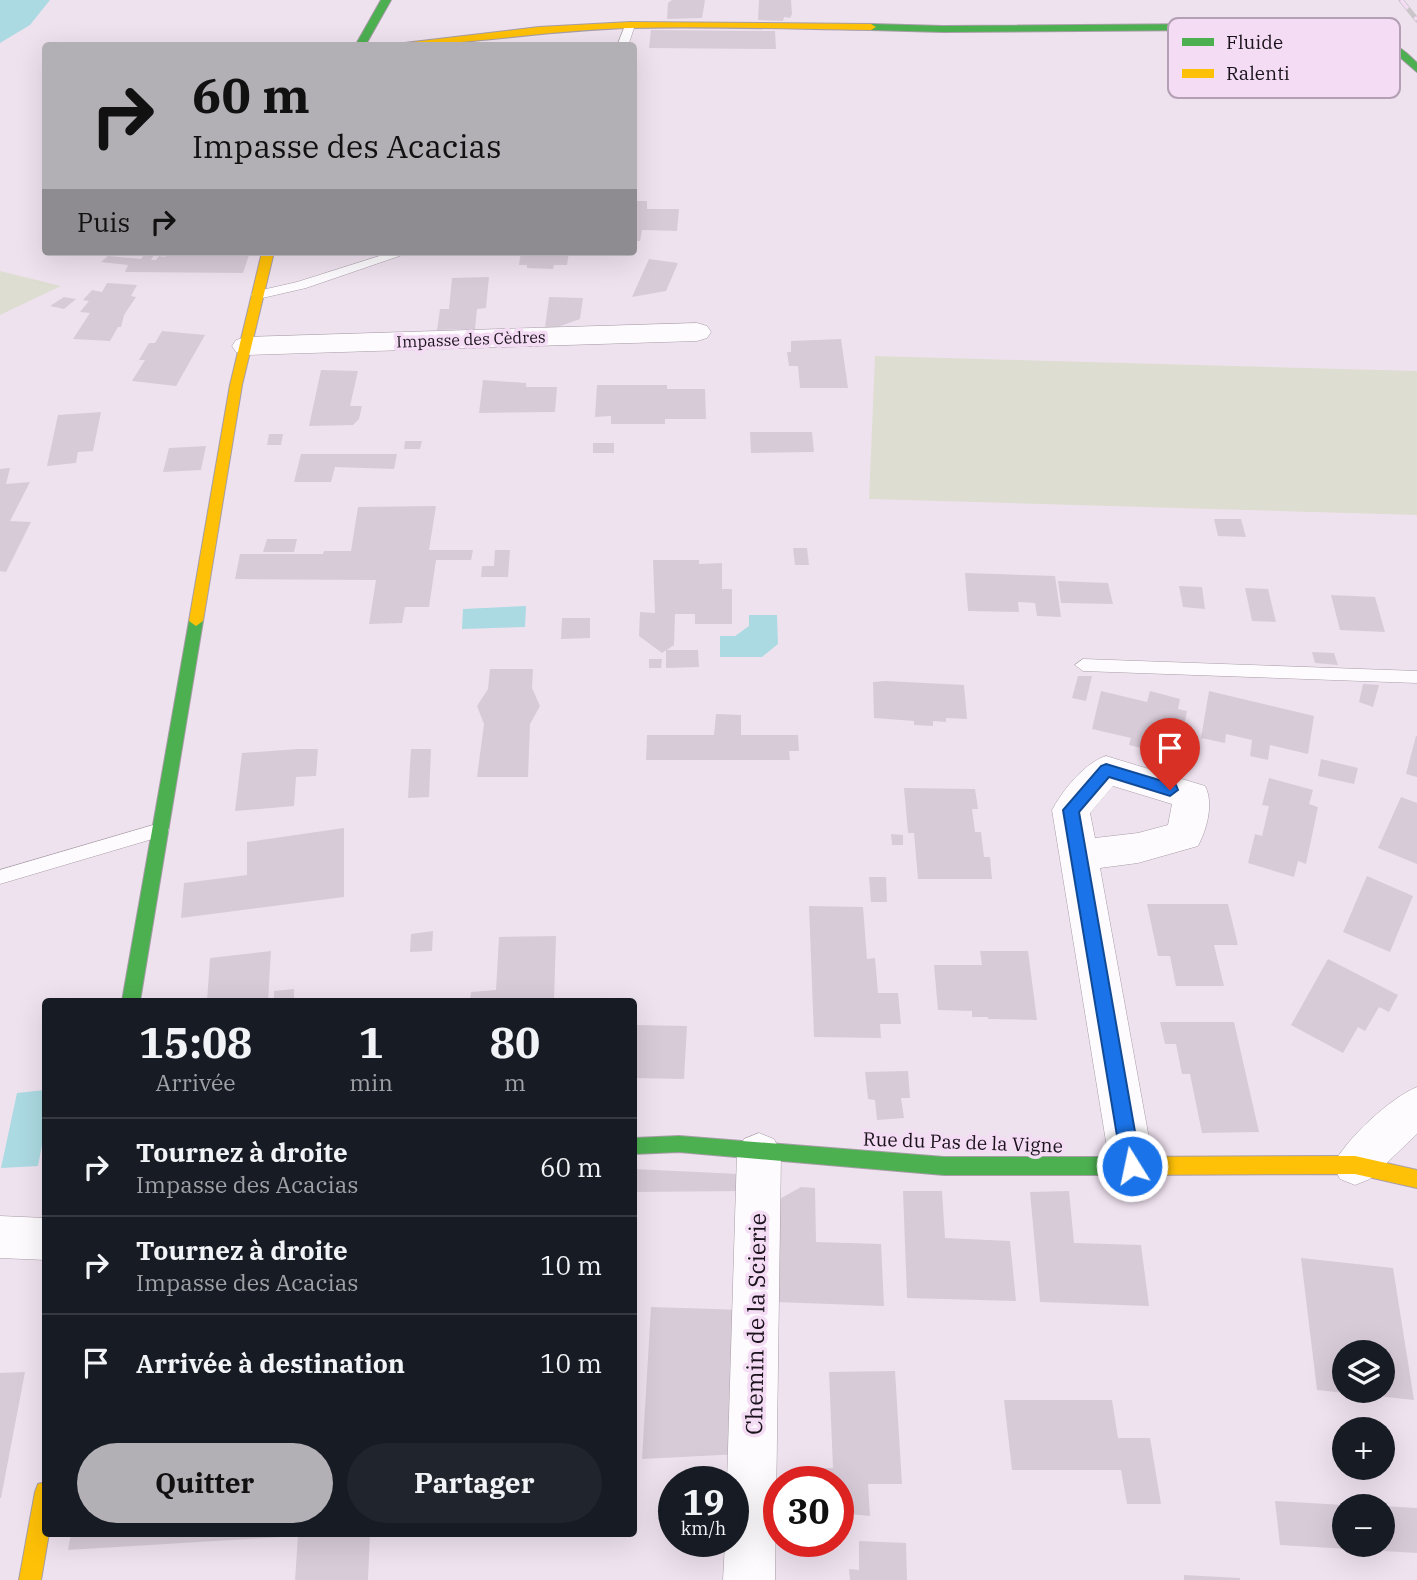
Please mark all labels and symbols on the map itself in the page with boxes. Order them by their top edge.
legend [1168,18,1400,98]
text: Fluide [1226,30,1283,54]
text: Ralenti [1226,61,1290,85]
street label: Impasse des Cèdres [396,326,546,352]
pin [1140,718,1200,790]
street label: Rue du Pas de la Vigne [863,1127,1063,1157]
position arrow [1095,1129,1169,1203]
street label: Chemin de la Scierie [738,1213,772,1435]
speed limit sign: 30 [763,1466,854,1557]

